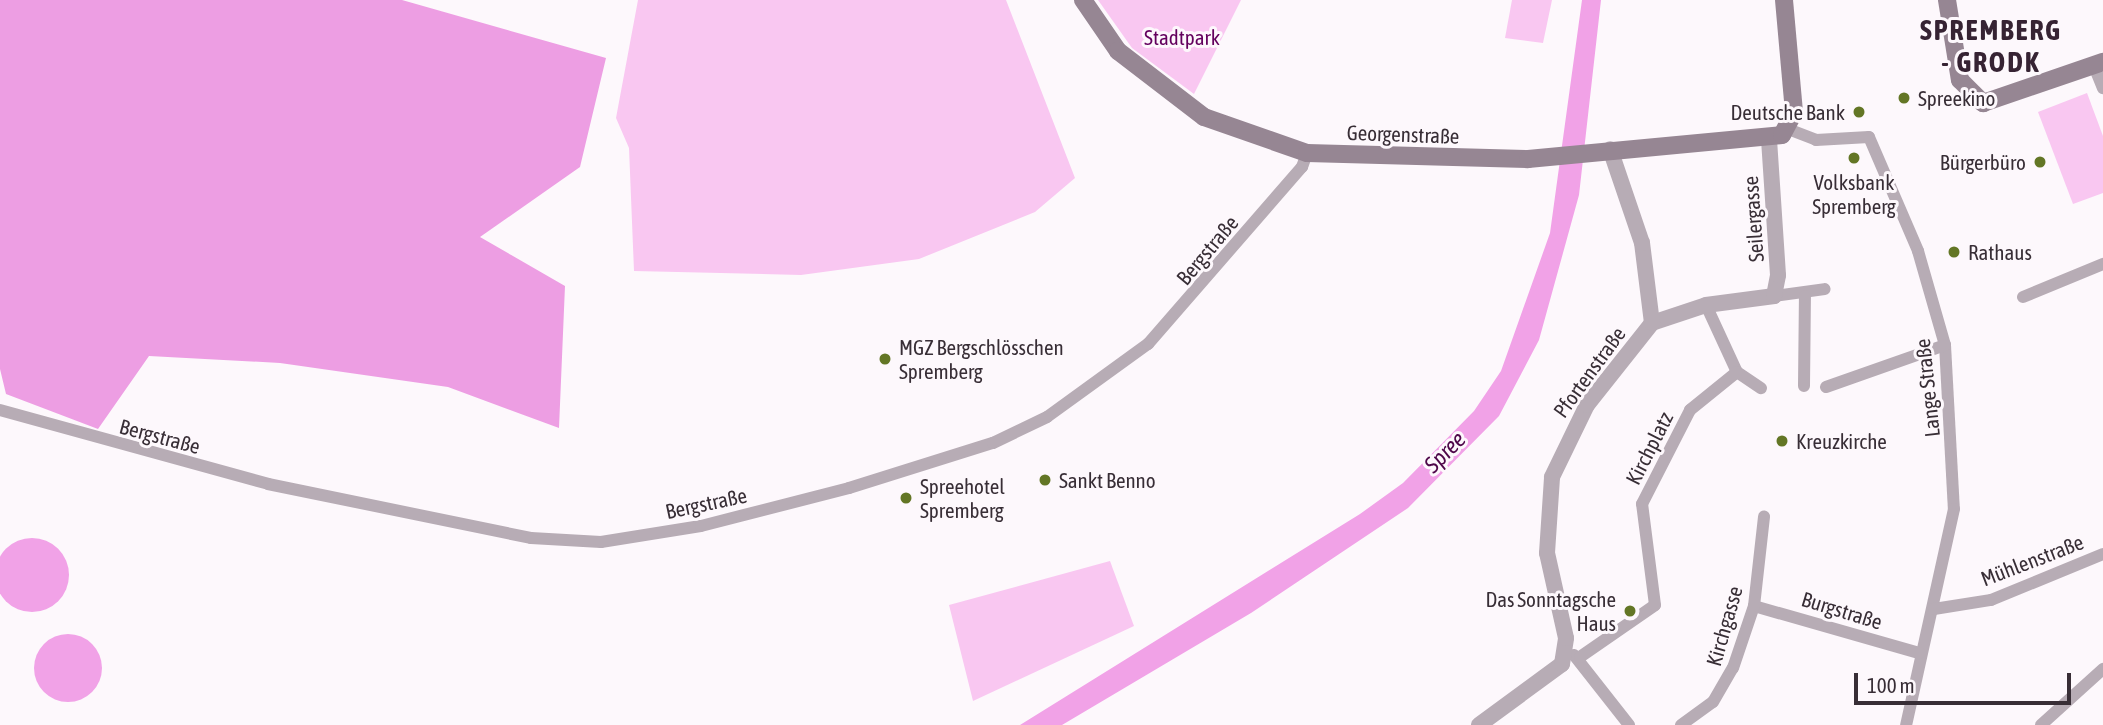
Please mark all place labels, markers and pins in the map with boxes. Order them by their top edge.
place label: Spreekino [1918,85,1995,111]
marker: Spreekino [1896,90,1912,106]
place label: Deutsche Bank [1731,99,1845,125]
marker: Deutsche Bank [1851,104,1867,120]
place label: Bürgerbüro [1940,149,2026,175]
marker: Volksbank Spremberg [1846,150,1862,166]
marker: Bürgerbüro [2032,154,2048,170]
place label: Volksbank Spremberg [1812,169,1896,219]
place label: Rathaus [1968,239,2032,265]
marker: Rathaus [1946,244,1962,260]
place label: MGZ Bergschlösschen Spremberg [899,334,1064,384]
marker: MGZ Bergschlösschen Spremberg [877,351,893,367]
place label: Kreuzkirche [1796,428,1887,454]
marker: Kreuzkirche [1774,433,1790,449]
place label: Sankt Benno [1059,467,1156,493]
marker: Sankt Benno [1037,472,1053,488]
place label: Spreehotel Spremberg [920,473,1005,523]
marker: Spreehotel Spremberg [898,490,914,506]
place label: Das Sonntagsche Haus [1485,586,1616,636]
marker: Das Sonntagsche Haus [1622,603,1638,619]

